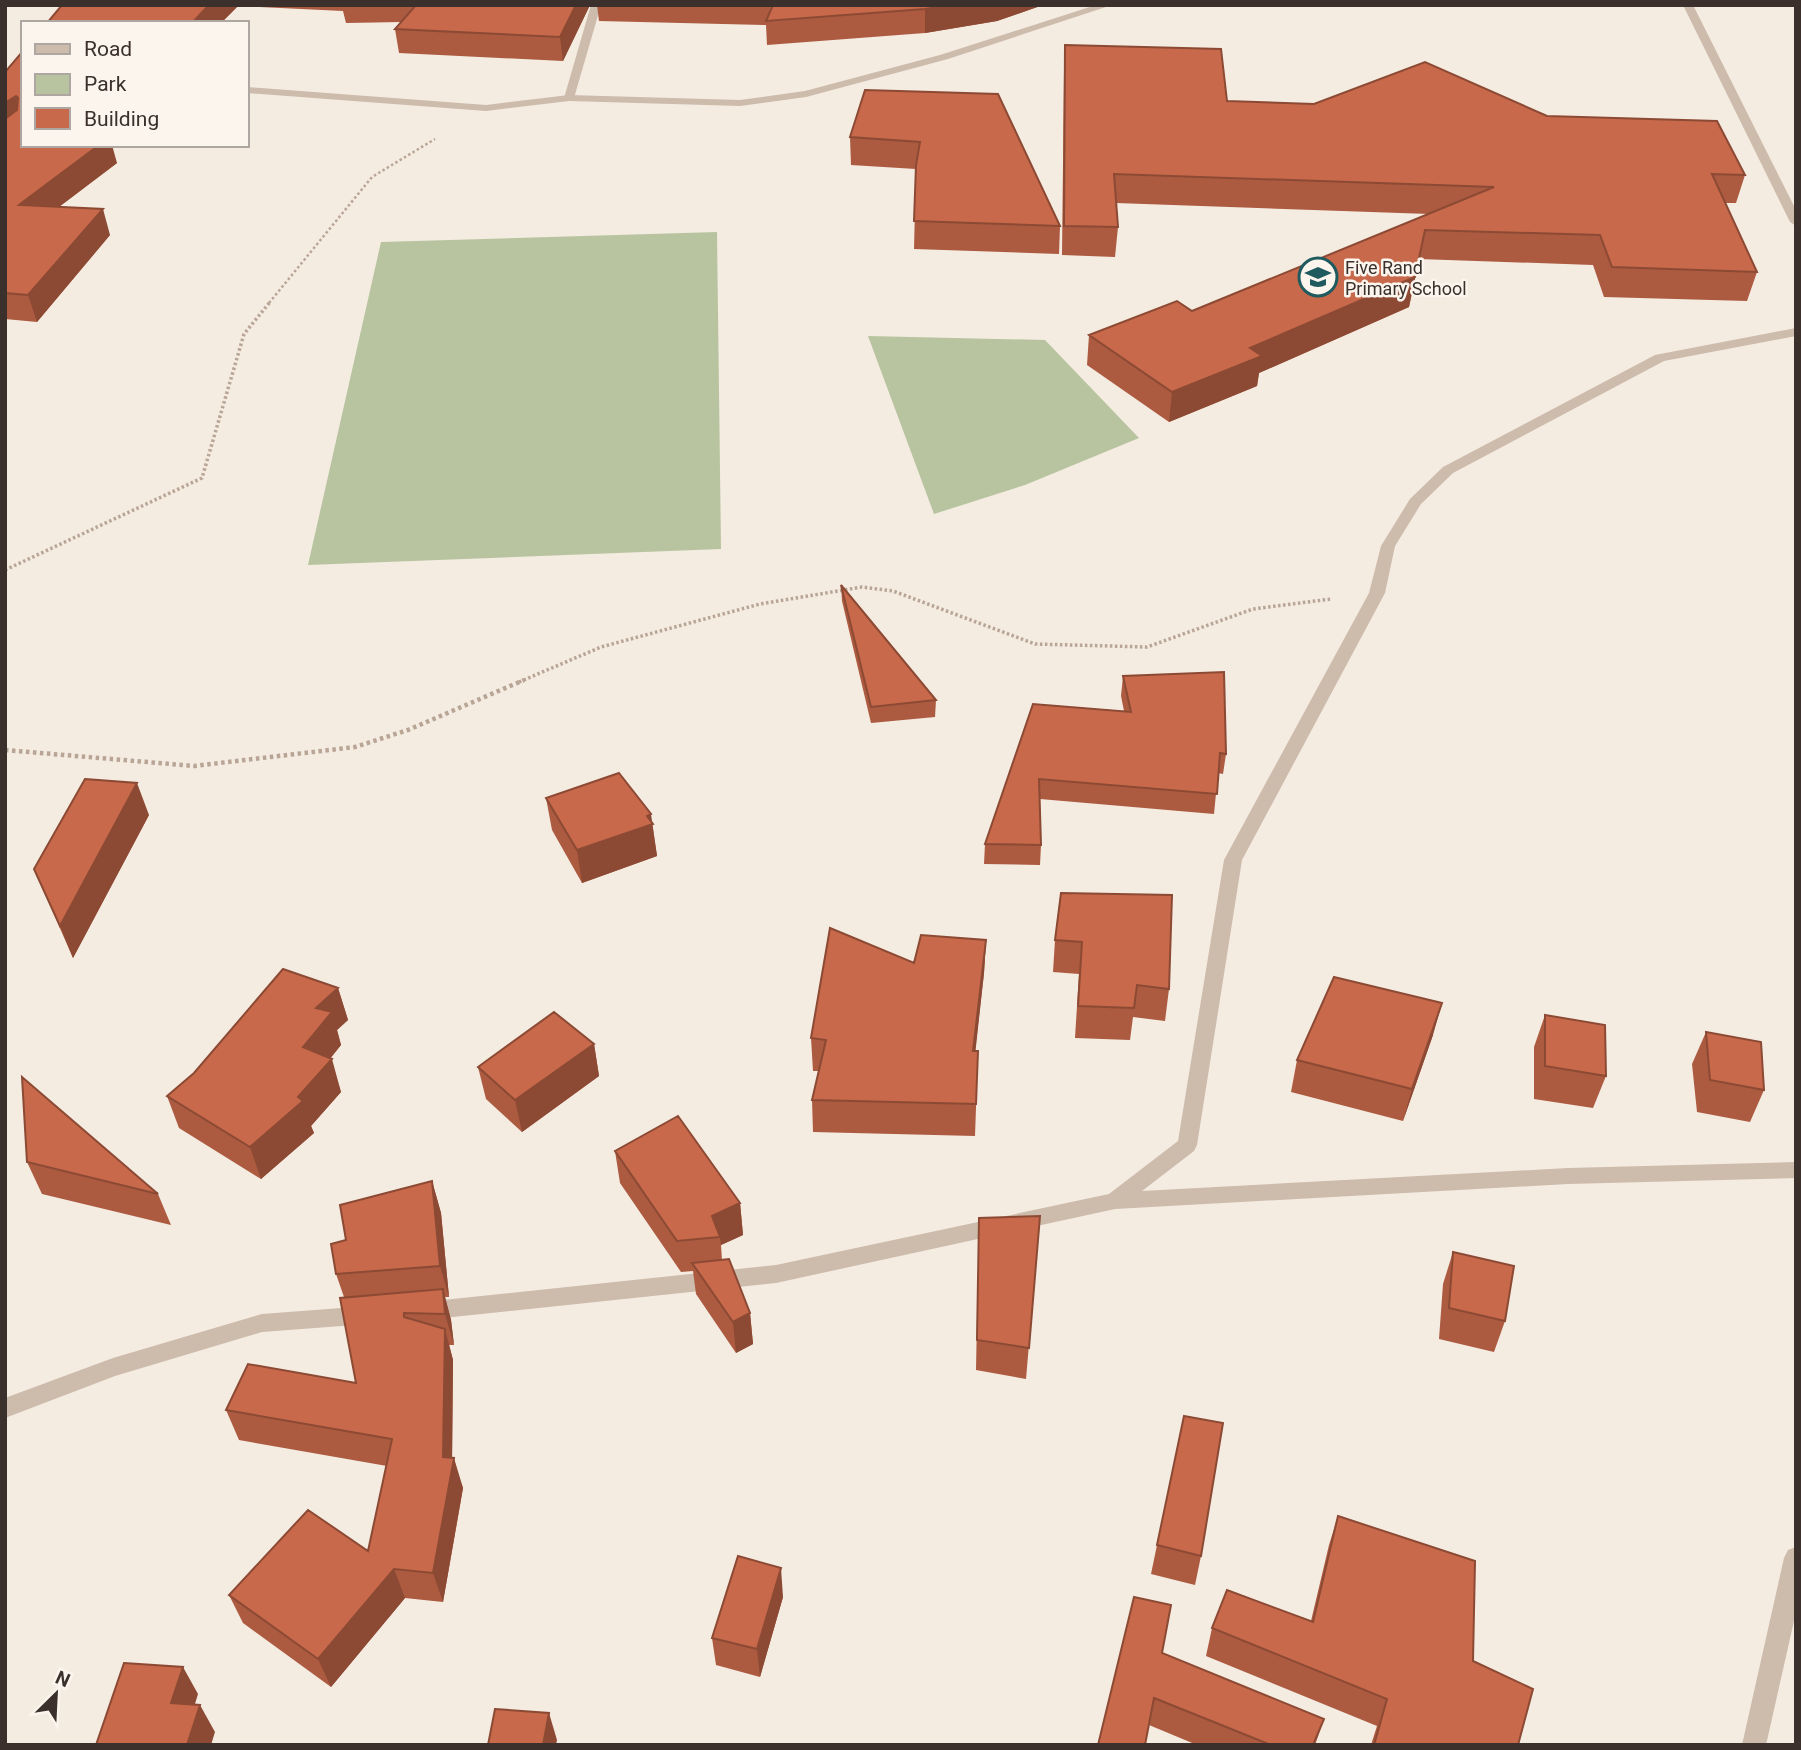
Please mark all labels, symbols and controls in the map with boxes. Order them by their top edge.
legend [21,21,248,147]
text: Road [84,37,132,61]
text: Park [84,72,127,96]
text: Building [84,107,159,131]
school or university icon: Five Rand Primary School [1297,256,1339,298]
place label: Five Rand Primary School [1345,257,1467,299]
north arrow [21,1659,91,1729]
text: N [52,1666,74,1692]

